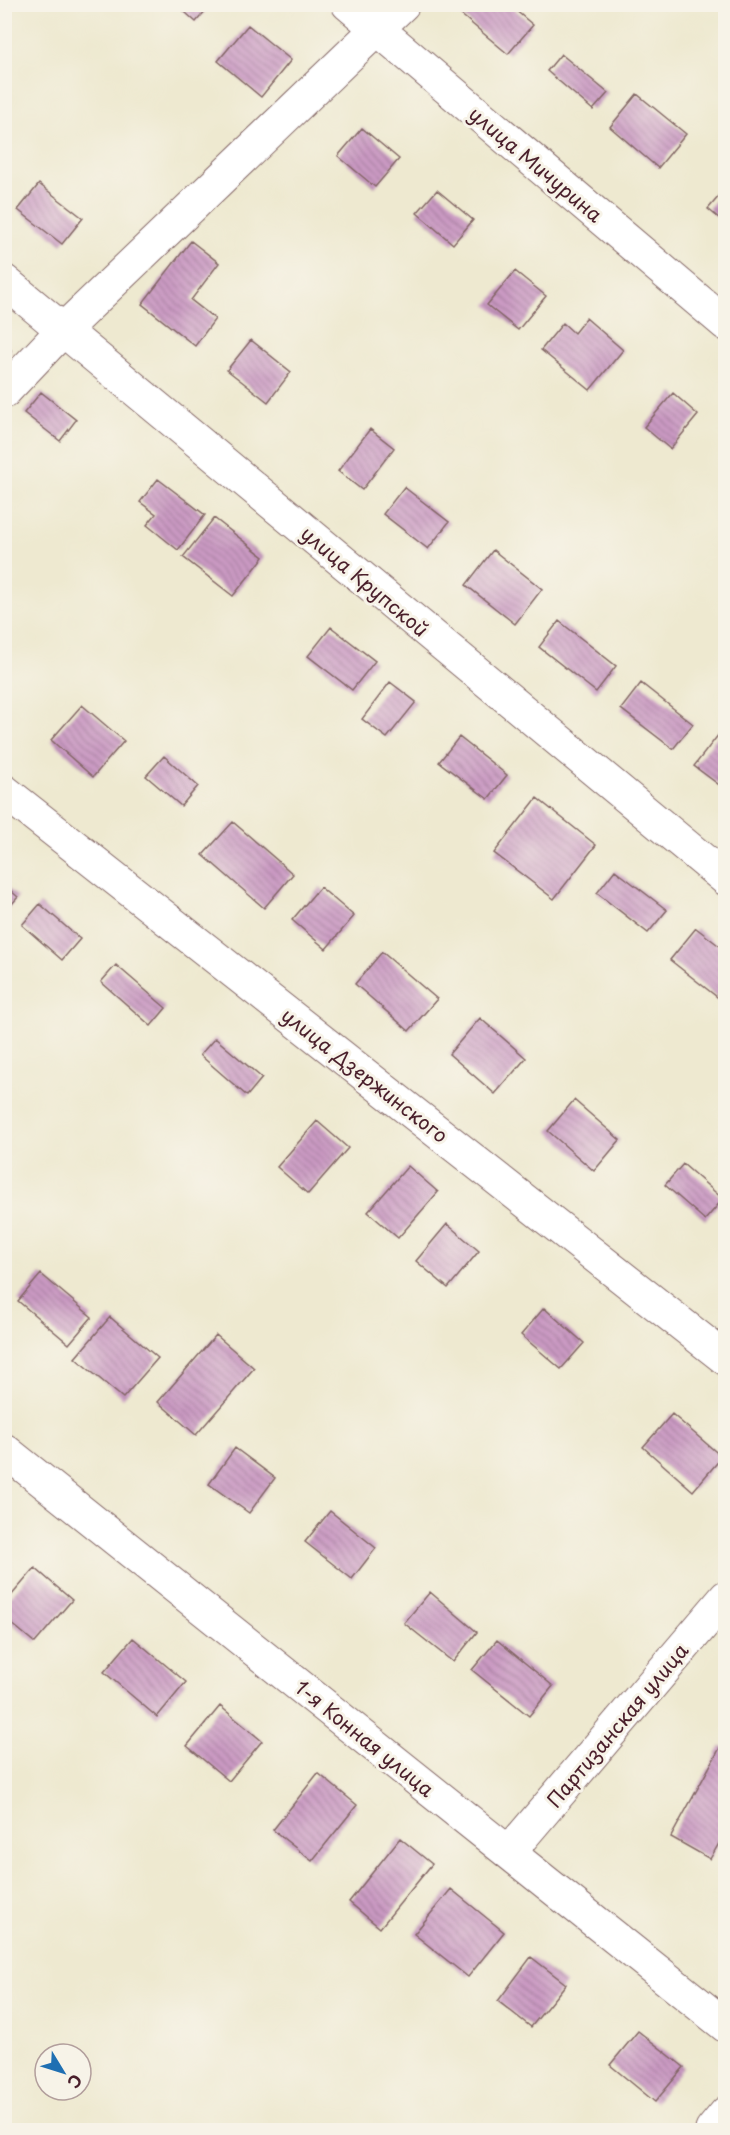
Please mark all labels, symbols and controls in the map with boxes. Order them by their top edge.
street label: улица Мичурина [463,99,610,229]
street label: улица Крупской [294,518,436,644]
street label: улица Дзержинского [275,1000,455,1150]
street label: Партизанская улица [539,1636,695,1814]
street label: 1-я Конная улица [289,1672,441,1804]
north arrow [33,2042,93,2102]
text: С [62,2070,89,2094]

